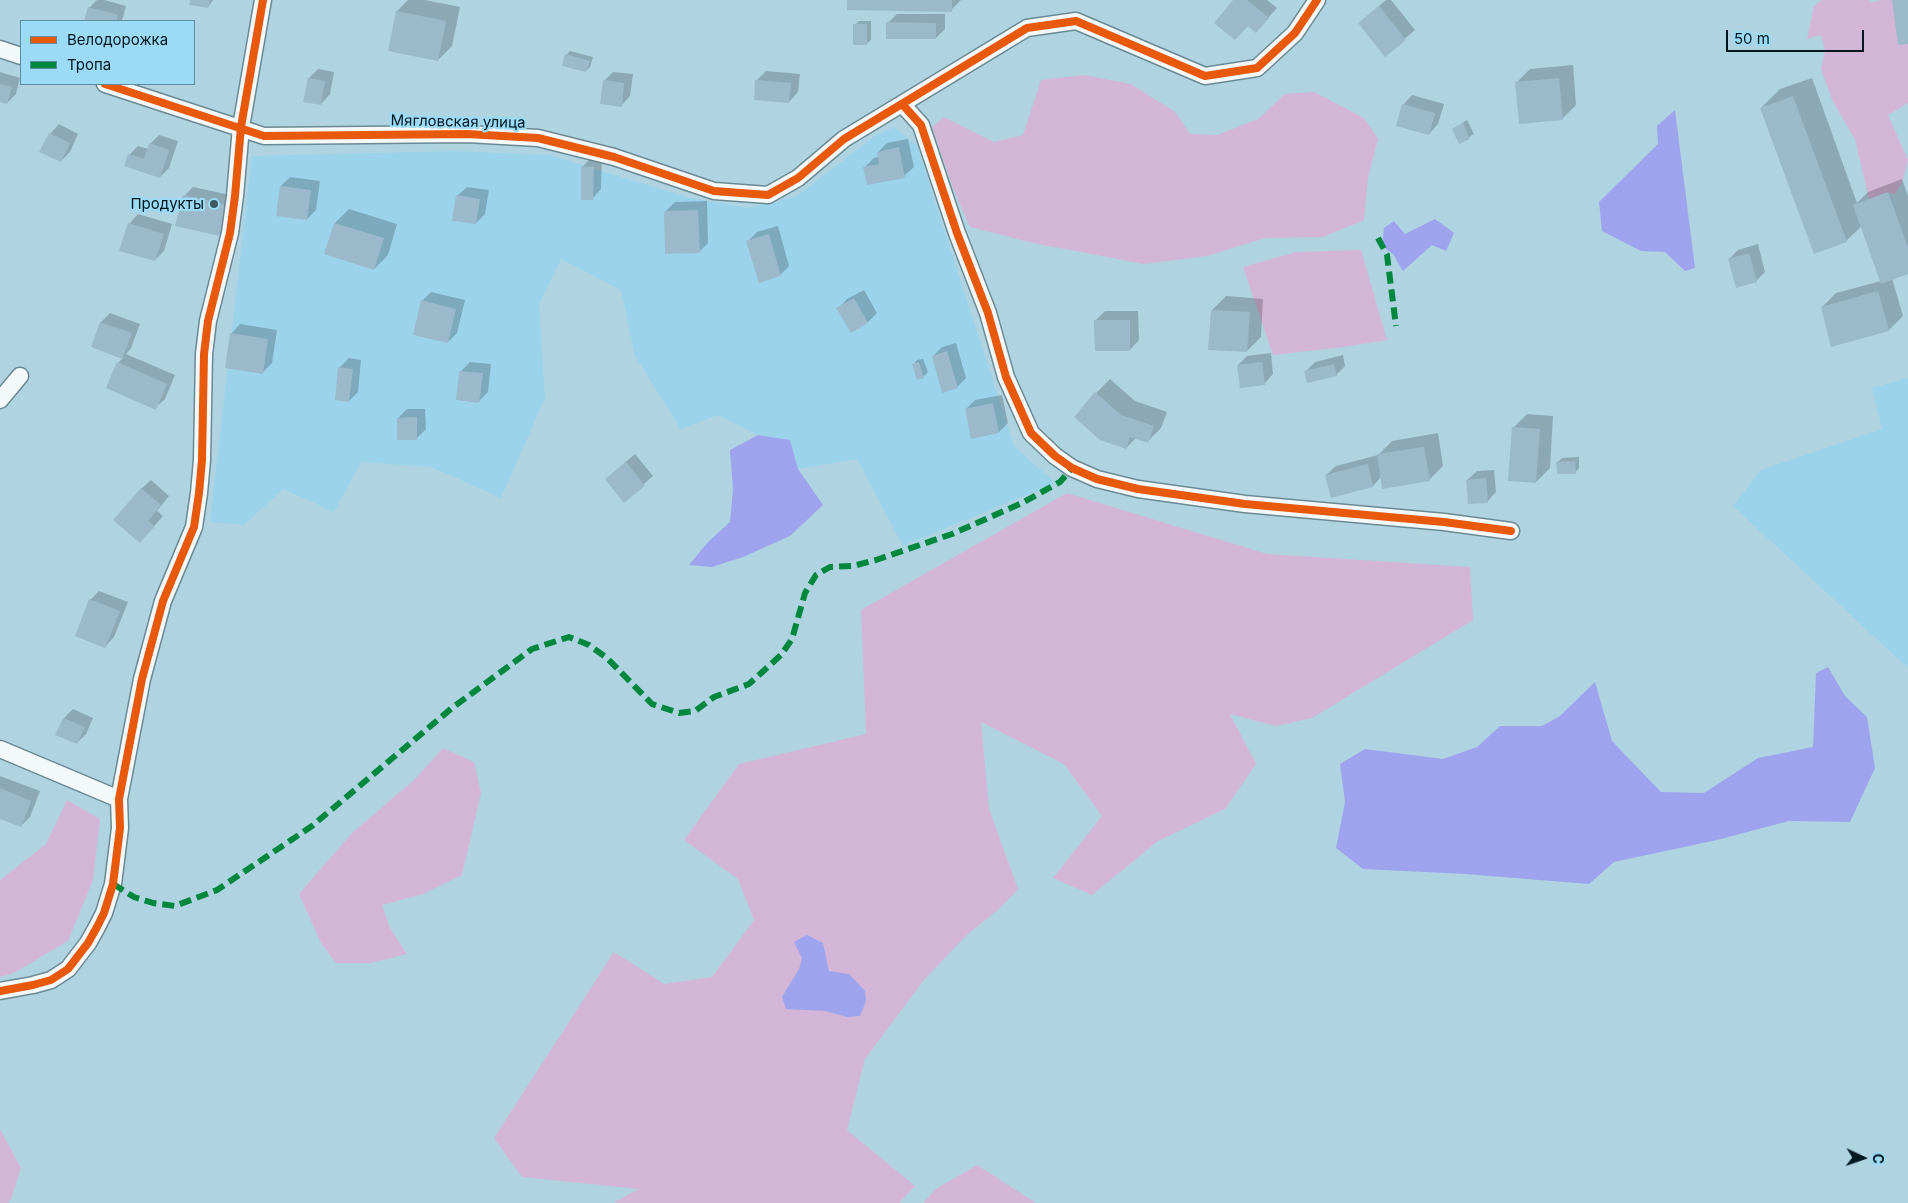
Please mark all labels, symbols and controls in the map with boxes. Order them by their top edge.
legend [20,20,195,85]
scale bar [1728,20,1866,52]
text: 50 m [1734,29,1770,48]
text: Велодорожка [67,30,168,49]
text: Тропа [67,55,111,74]
street label: Мягловская улица [390,112,526,132]
place label: Продукты [130,195,204,213]
marker: Продукты [208,198,220,210]
north arrow [1838,1133,1888,1183]
text: С [1870,1153,1887,1164]

